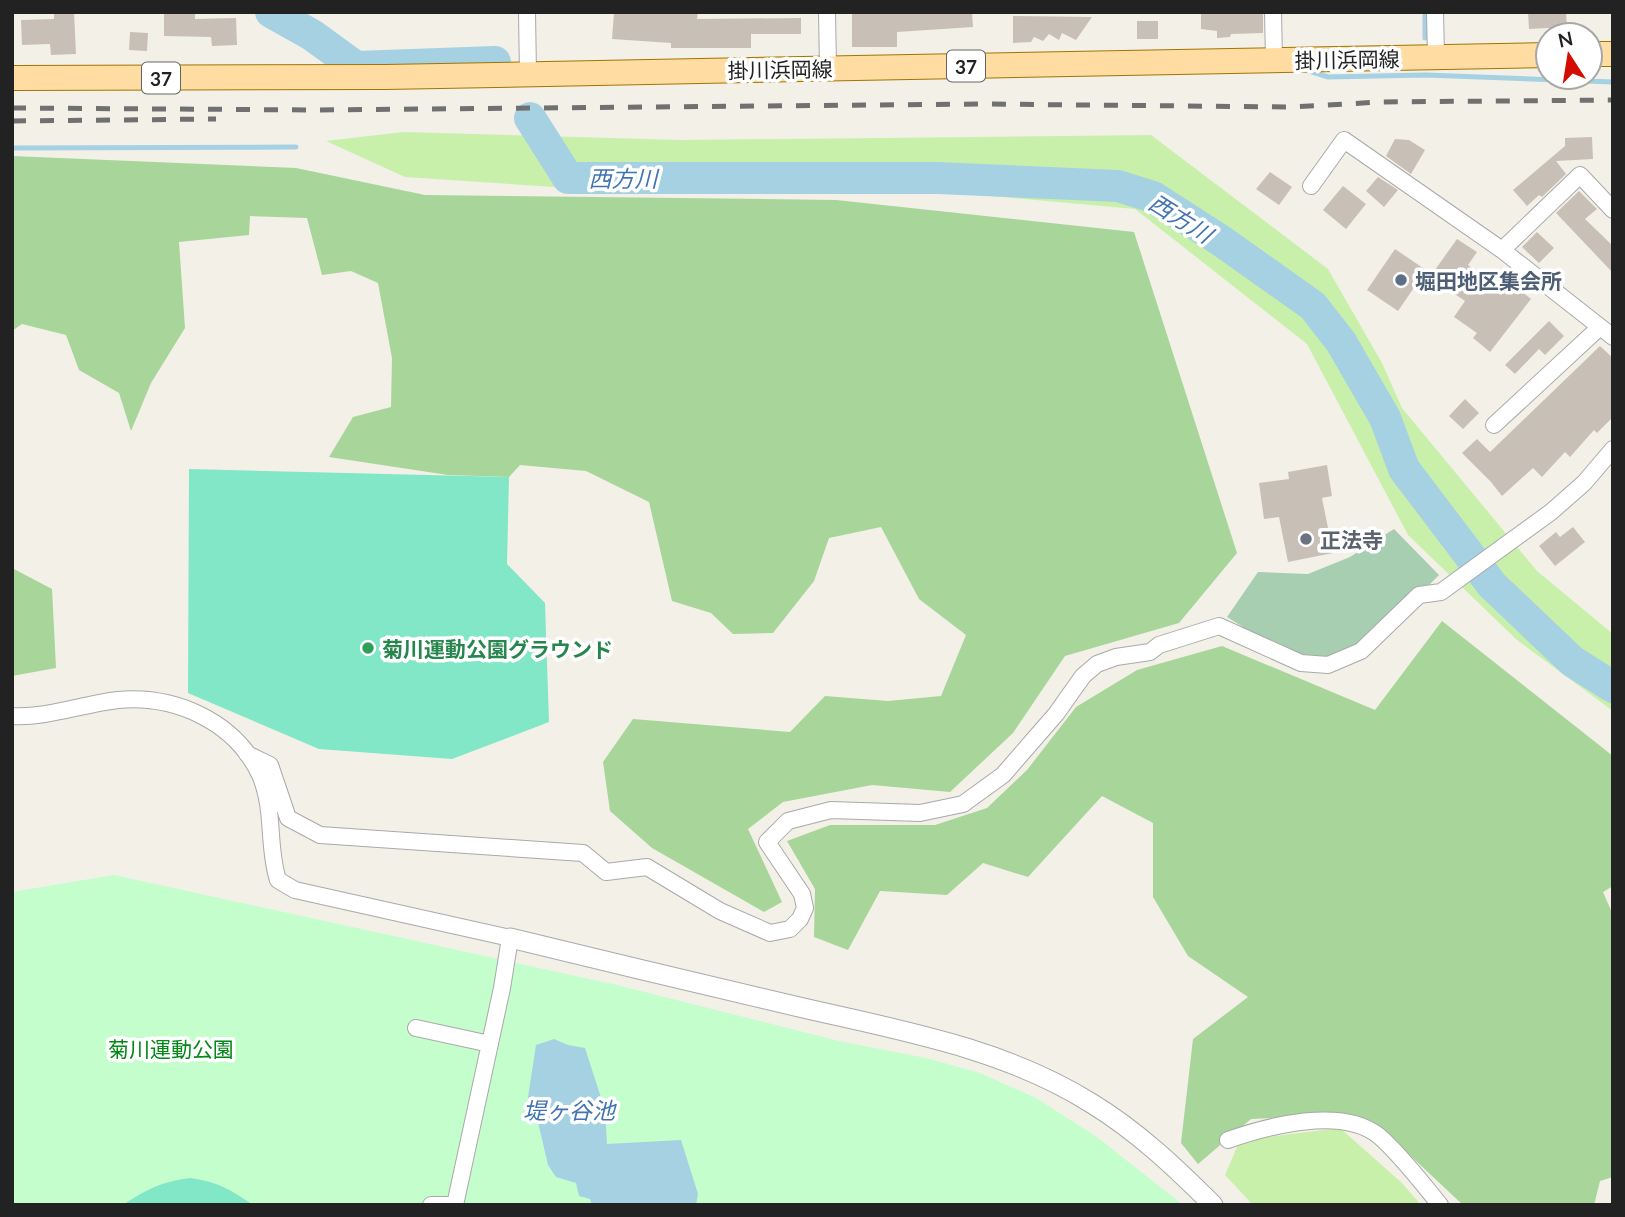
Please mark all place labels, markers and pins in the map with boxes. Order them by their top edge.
place label: 堀田地区集会所 [1415,268,1562,293]
marker: 堀田地区集会所 [1393,272,1409,288]
place label: 正法寺 [1320,527,1383,552]
marker: 正法寺 [1298,531,1314,547]
place label: 菊川運動公園グラウンド [382,636,613,661]
marker: 菊川運動公園グラウンド [360,640,376,656]

